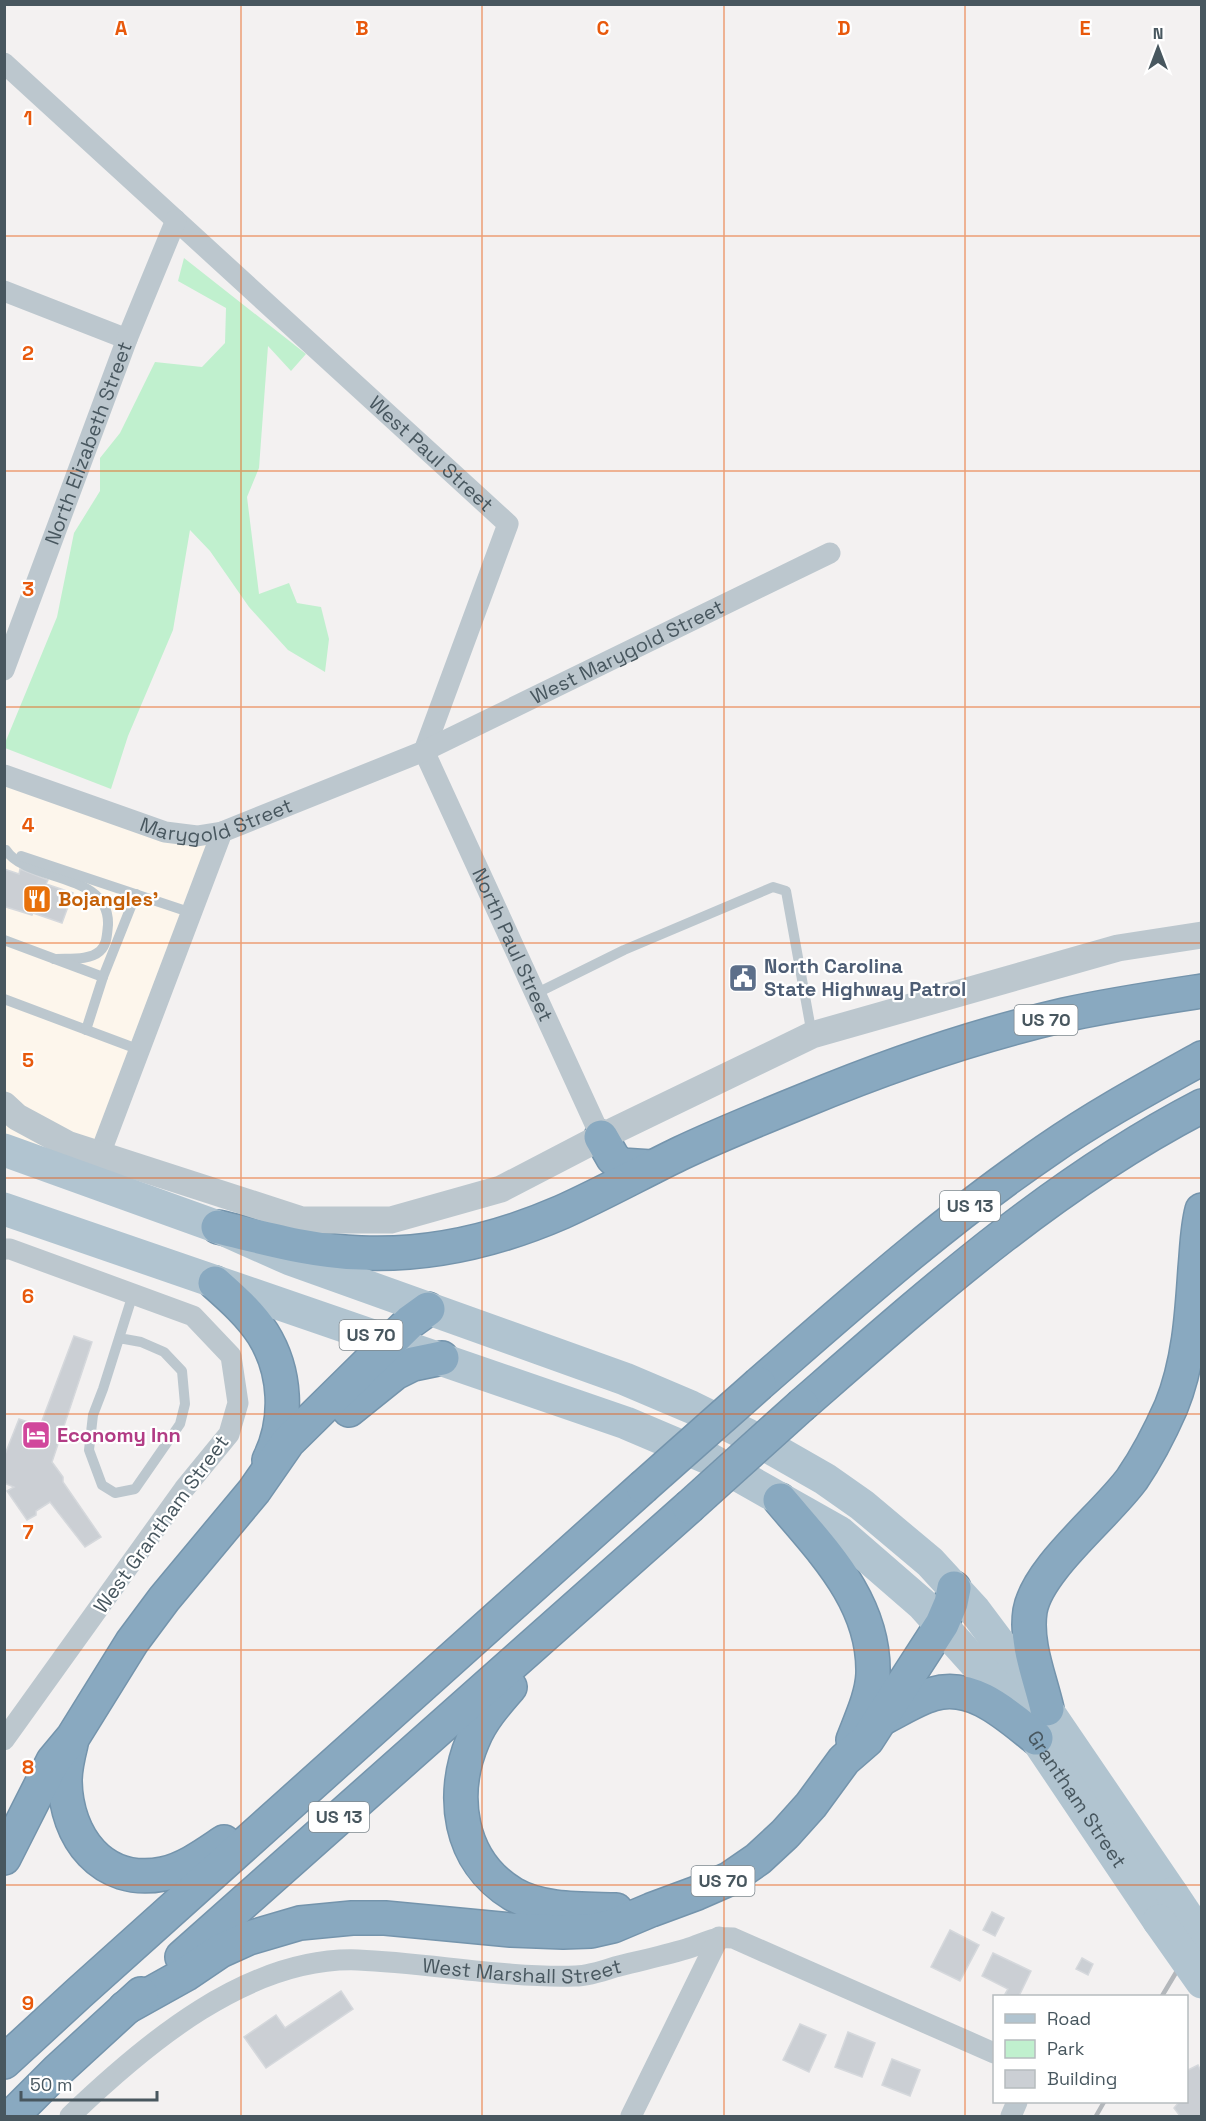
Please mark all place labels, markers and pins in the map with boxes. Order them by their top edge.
restaurant icon: Bojangles' [21,883,53,915]
place label: Bojangles' [58,886,158,912]
place label: North Carolina State Highway Patrol [764,953,966,1002]
public building icon: North Carolina State Highway Patrol [727,962,759,994]
hotel icon: Economy Inn [20,1419,52,1451]
place label: Economy Inn [57,1422,181,1448]

